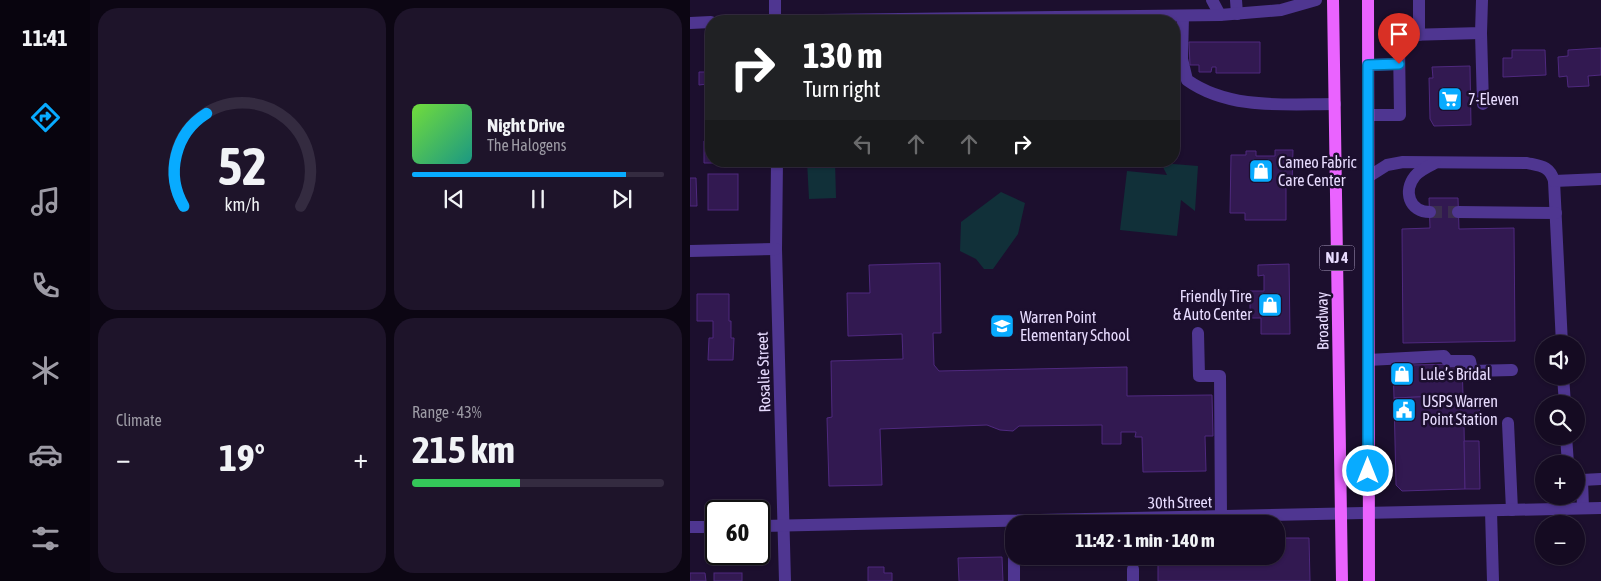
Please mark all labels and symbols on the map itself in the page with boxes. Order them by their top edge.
pin [1378,13,1420,64]
supermarket icon: 7-Eleven [1437,86,1463,112]
place label: 7-Eleven [1468,90,1519,108]
place label: Cameo Fabric Care Center [1278,153,1357,189]
shop icon: Cameo Fabric Care Center [1248,158,1274,184]
road number: NJ 4 [1320,246,1354,270]
place label: Friendly Tire & Auto Center [1173,287,1252,323]
street label: Broadway [1312,291,1333,350]
shop icon: Friendly Tire & Auto Center [1257,292,1283,318]
place label: Warren Point Elementary School [1020,308,1131,345]
school or university icon: Warren Point Elementary School [989,313,1015,339]
street label: Rosalie Street [753,331,773,413]
shop icon: Lule’s Bridal [1389,361,1415,387]
place label: Lule’s Bridal [1420,365,1492,383]
place label: USPS Warren Point Station [1422,392,1498,428]
public building icon: USPS Warren Point Station [1391,397,1417,423]
position arrow [1341,444,1393,496]
street label: 30th Street [1147,492,1213,512]
speed limit sign: 60 [705,500,770,565]

